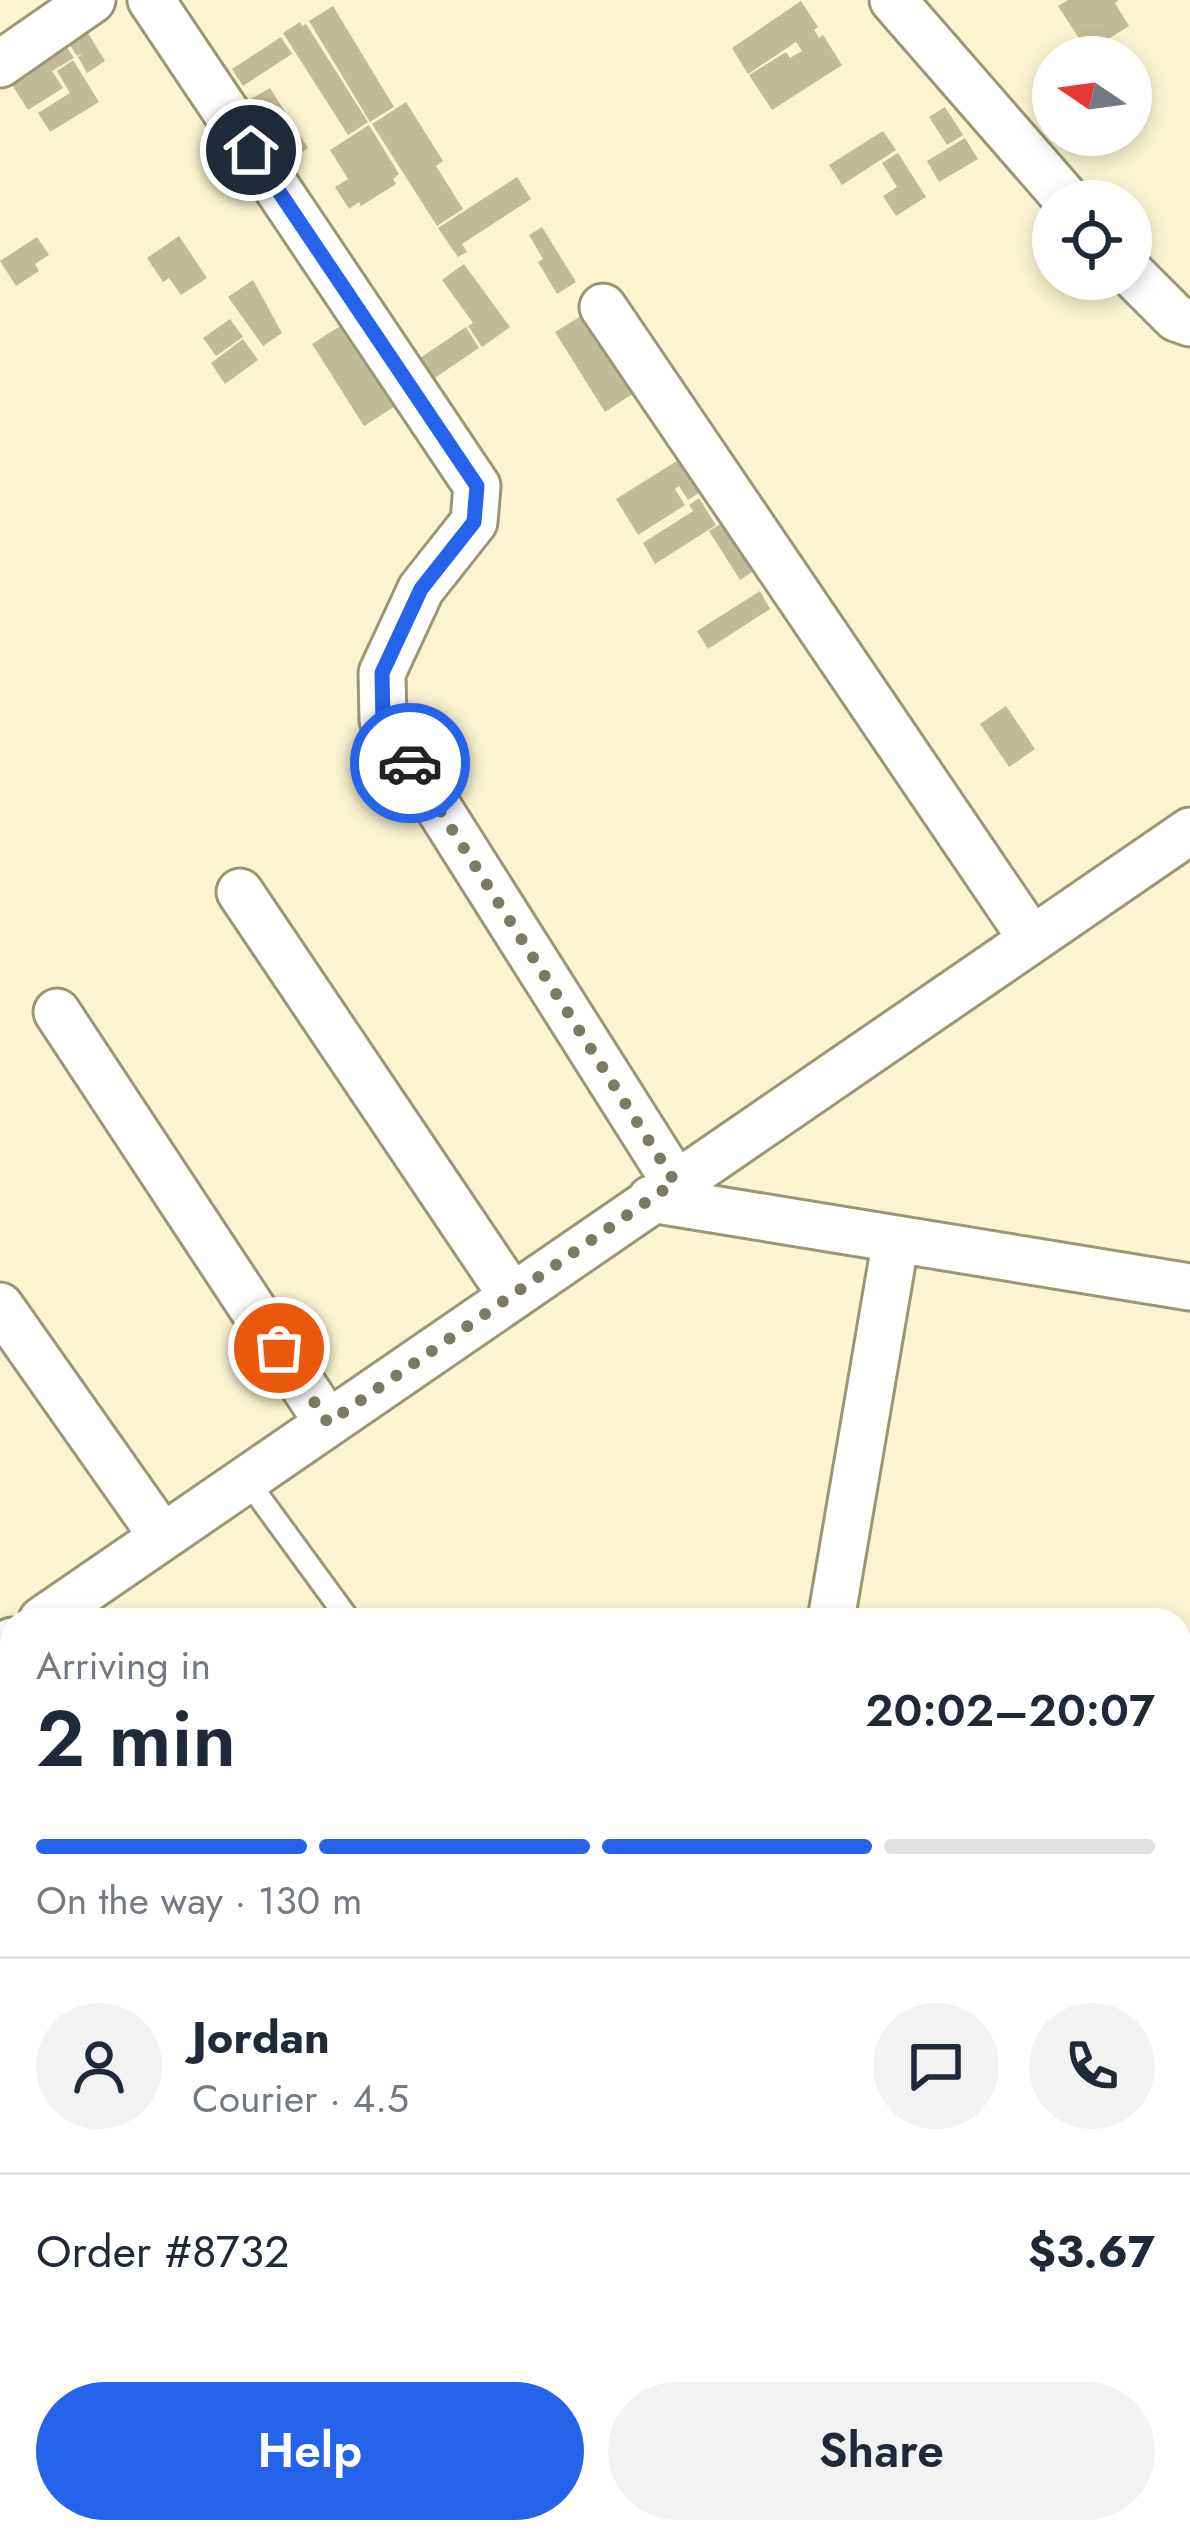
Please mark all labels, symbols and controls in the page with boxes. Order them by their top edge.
north arrow [1032,36,1152,156]
map controls [1032,36,1152,300]
pin [200,99,302,201]
icon: home [218,117,284,183]
button: locate [1032,180,1152,300]
courier [350,703,470,823]
icon: car [377,730,443,796]
pin [228,1297,330,1399]
icon: bag [246,1315,312,1381]
text: Arriving in [36,1637,211,1694]
text: 20:02–20:07 [865,1678,1155,1743]
text: 2 min [36,1683,236,1795]
text: On the way · 130 m [36,1872,362,1929]
button: person [36,2003,162,2129]
button: chat [873,2003,999,2129]
button: phone [1029,2003,1155,2129]
text: Jordan [192,2005,330,2070]
text: Courier · 4.5 [192,2070,409,2127]
text: Order #8732 [36,2219,290,2284]
text: $3.67 [1028,2219,1155,2284]
button: Help [36,2382,584,2520]
button: Share [608,2382,1155,2520]

